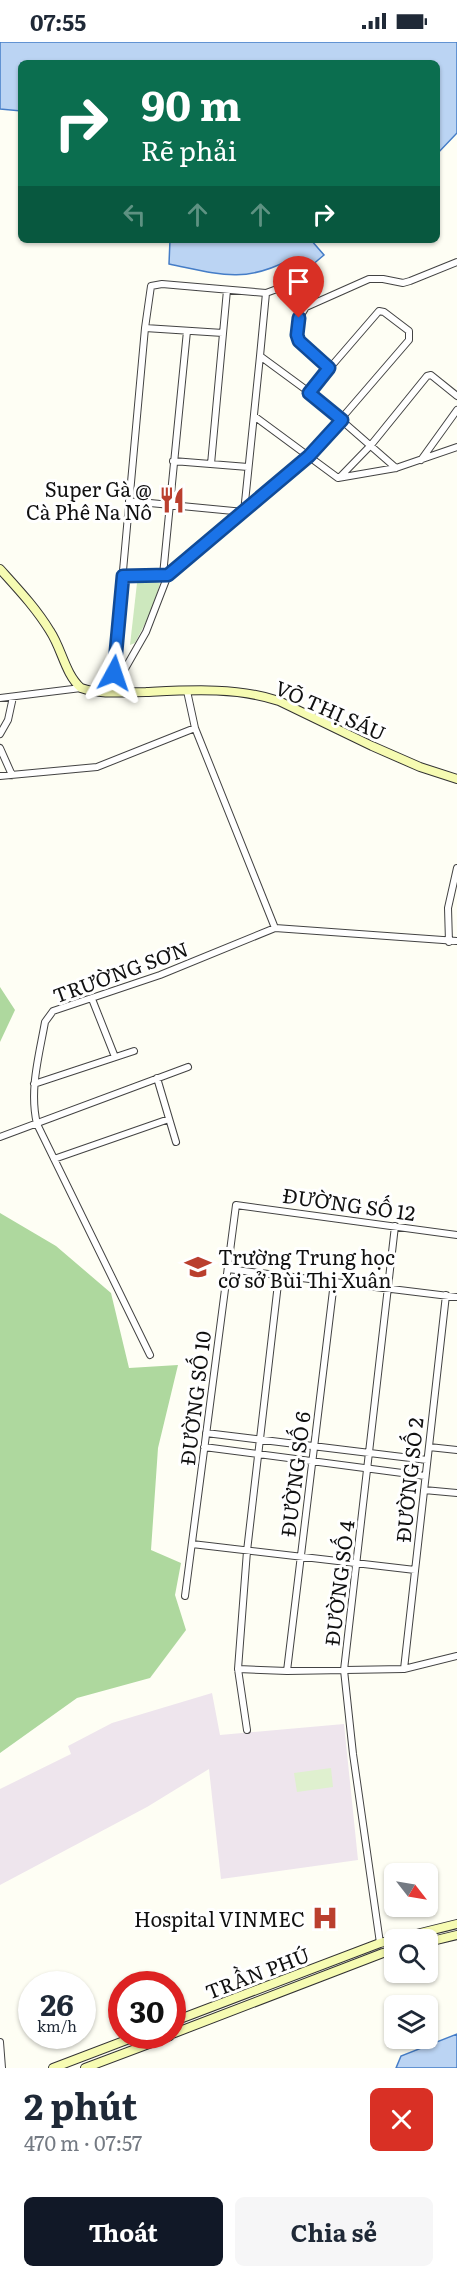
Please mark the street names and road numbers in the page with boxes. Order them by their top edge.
street label: VÕ THỊ SÁU [271,671,391,747]
street label: TRƯỜNG SƠN [48,933,192,1009]
street label: ĐƯỜNG SỐ 12 [281,1179,417,1227]
street label: ĐƯỜNG SỐ 10 [171,1329,217,1467]
street label: ĐƯỜNG SỐ 6 [271,1409,317,1538]
street label: ĐƯỜNG SỐ 2 [387,1416,429,1544]
street label: ĐƯỜNG SỐ 4 [315,1518,361,1648]
street label: TRẦN PHÚ [200,1938,314,2006]

